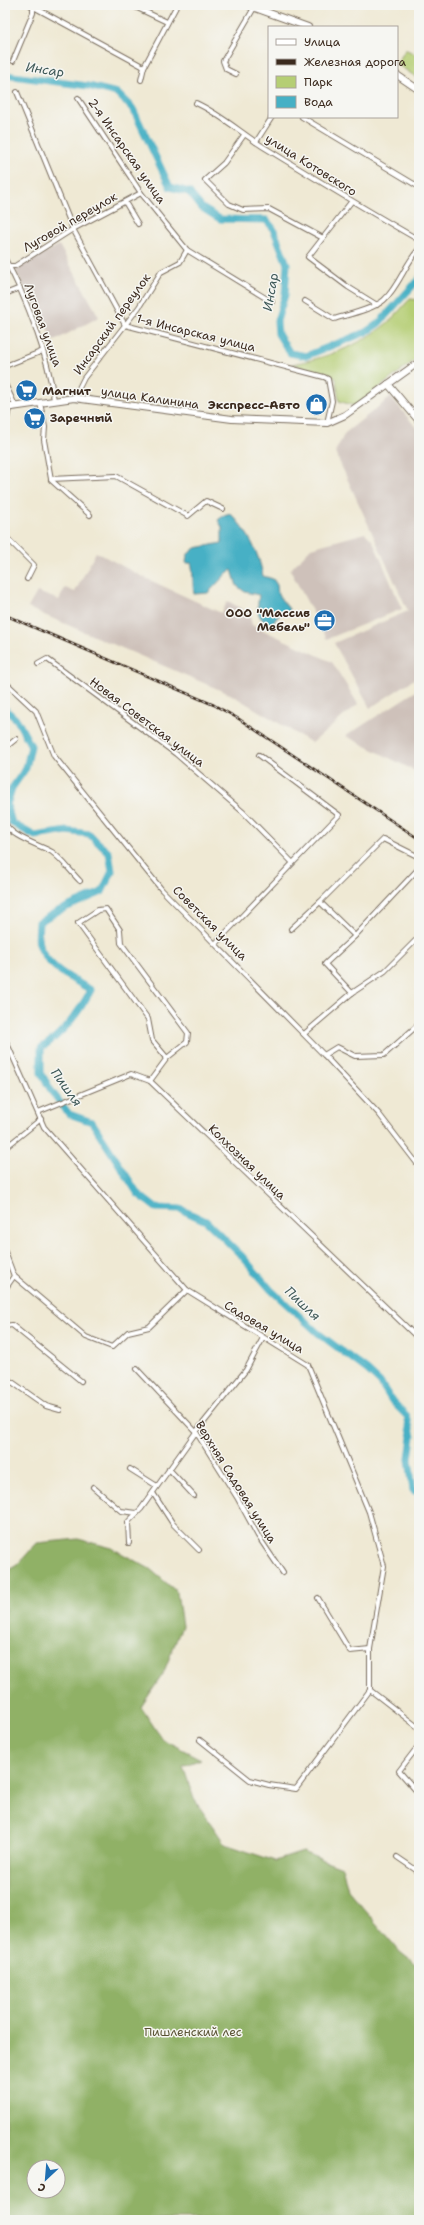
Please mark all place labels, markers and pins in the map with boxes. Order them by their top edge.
supermarket icon: Магнит [13,378,39,404]
place label: Магнит [42,383,92,399]
shop icon: Экспресс-Авто [303,392,329,418]
place label: Экспресс-Авто [208,397,300,413]
supermarket icon: Заречный [21,405,47,431]
place label: Заречный [50,410,113,426]
place label: ООО "Массив Мебель" [226,605,310,635]
office icon: ООО "Массив Мебель" [312,607,338,633]

